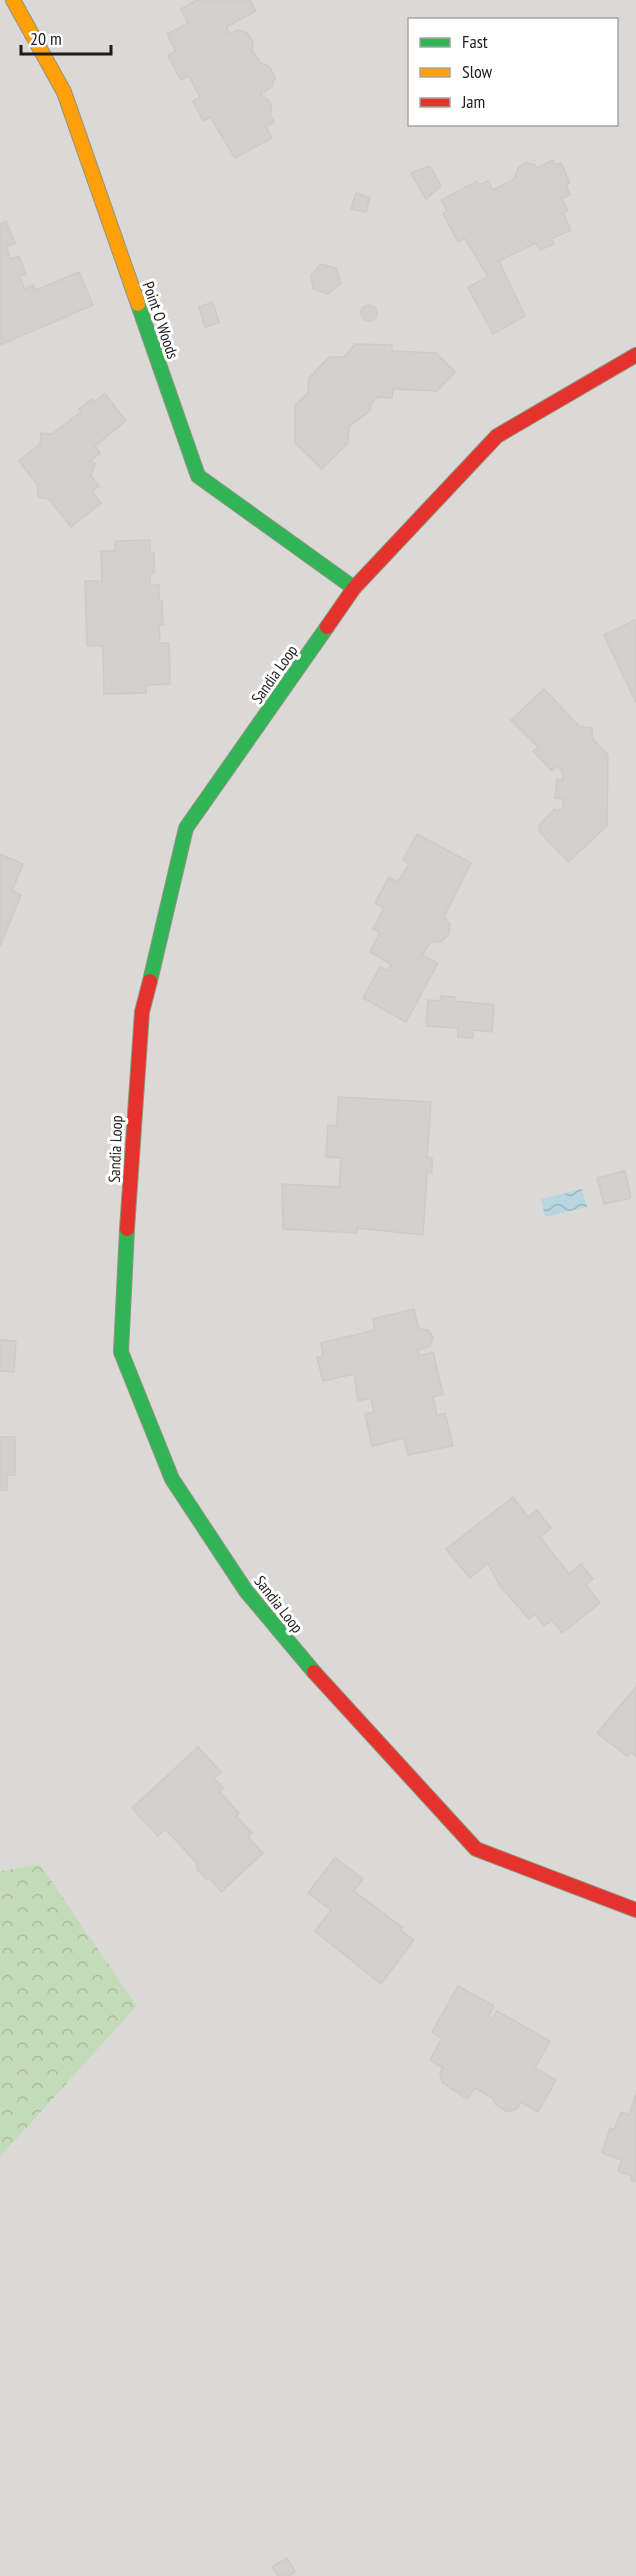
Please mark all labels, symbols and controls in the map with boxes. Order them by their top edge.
scale bar [21,18,111,56]
legend [408,18,618,126]
text: 20 m [30,27,62,50]
text: Fast [462,30,488,53]
text: Slow [462,60,493,83]
text: Jam [461,90,485,113]
street label: Point O Woods [138,279,184,361]
street label: Sandia Loop [247,641,301,707]
street label: Sandia Loop [104,1115,126,1183]
street label: Sandia Loop [250,1571,308,1637]

